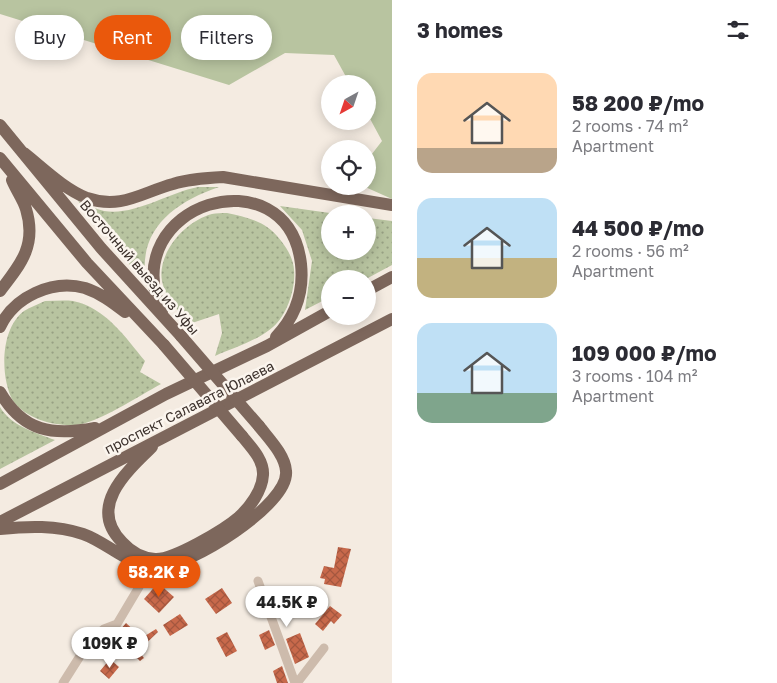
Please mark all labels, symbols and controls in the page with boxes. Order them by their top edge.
chip: Buy [15,15,84,60]
chip: Rent [94,15,171,60]
chip: Filters [181,15,272,60]
icon: filters [724,16,752,44]
text: 3 homes [417,17,503,43]
north arrow [321,75,376,130]
map controls [321,75,376,325]
text: 58 200 ₽/mo [572,90,704,116]
icon: home [457,93,517,153]
text: 2 rooms · 74 m² [572,116,688,136]
text: Apartment [572,136,654,156]
button: locate [321,140,376,195]
street label: Восточный выезд из Уфы [77,196,203,338]
button: + [321,205,376,260]
text: 44 500 ₽/mo [572,215,704,241]
icon: home [457,218,517,278]
text: 2 rooms · 56 m² [572,241,689,261]
text: Apartment [572,261,654,281]
button: − [321,270,376,325]
text: 109 000 ₽/mo [572,340,716,366]
icon: home [457,343,517,403]
street label: проспект Салавата Юлаева [101,357,277,457]
text: 3 rooms · 104 m² [572,366,697,386]
text: Apartment [572,386,654,406]
pin: 58.2K ₽ [113,556,205,598]
text: 58.2K ₽ [128,562,190,582]
pin: 44.5K ₽ [241,586,333,628]
text: 44.5K ₽ [256,592,318,612]
pin: 109K ₽ [69,626,151,669]
text: 109K ₽ [82,633,138,653]

